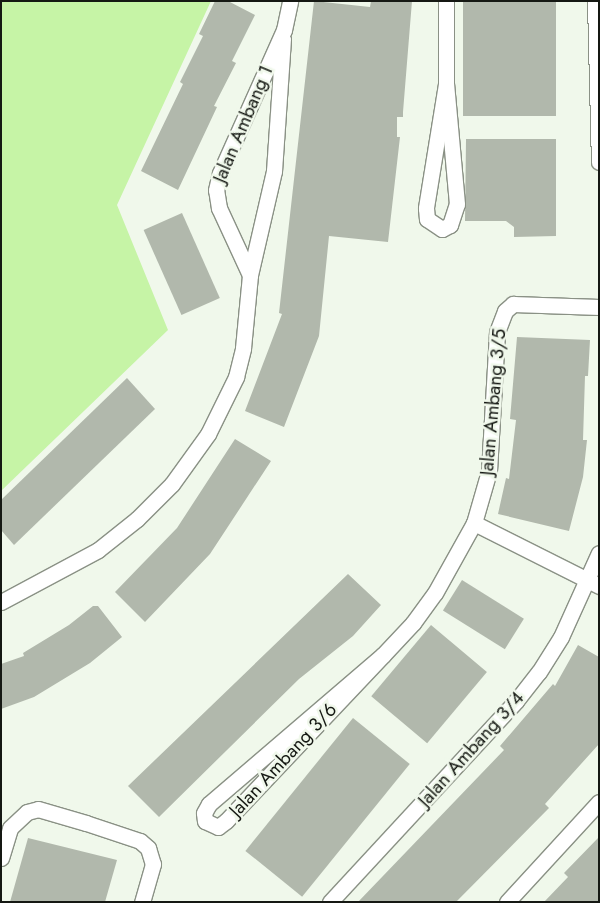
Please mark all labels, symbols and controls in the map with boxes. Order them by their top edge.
street label: Jalan Ambang 1 [208,62,278,186]
street label: Jalan Ambang 3/5 [475,328,511,476]
street label: Jalan Ambang 3/4 [413,687,529,811]
street label: Jalan Ambang 3/6 [224,698,342,822]

